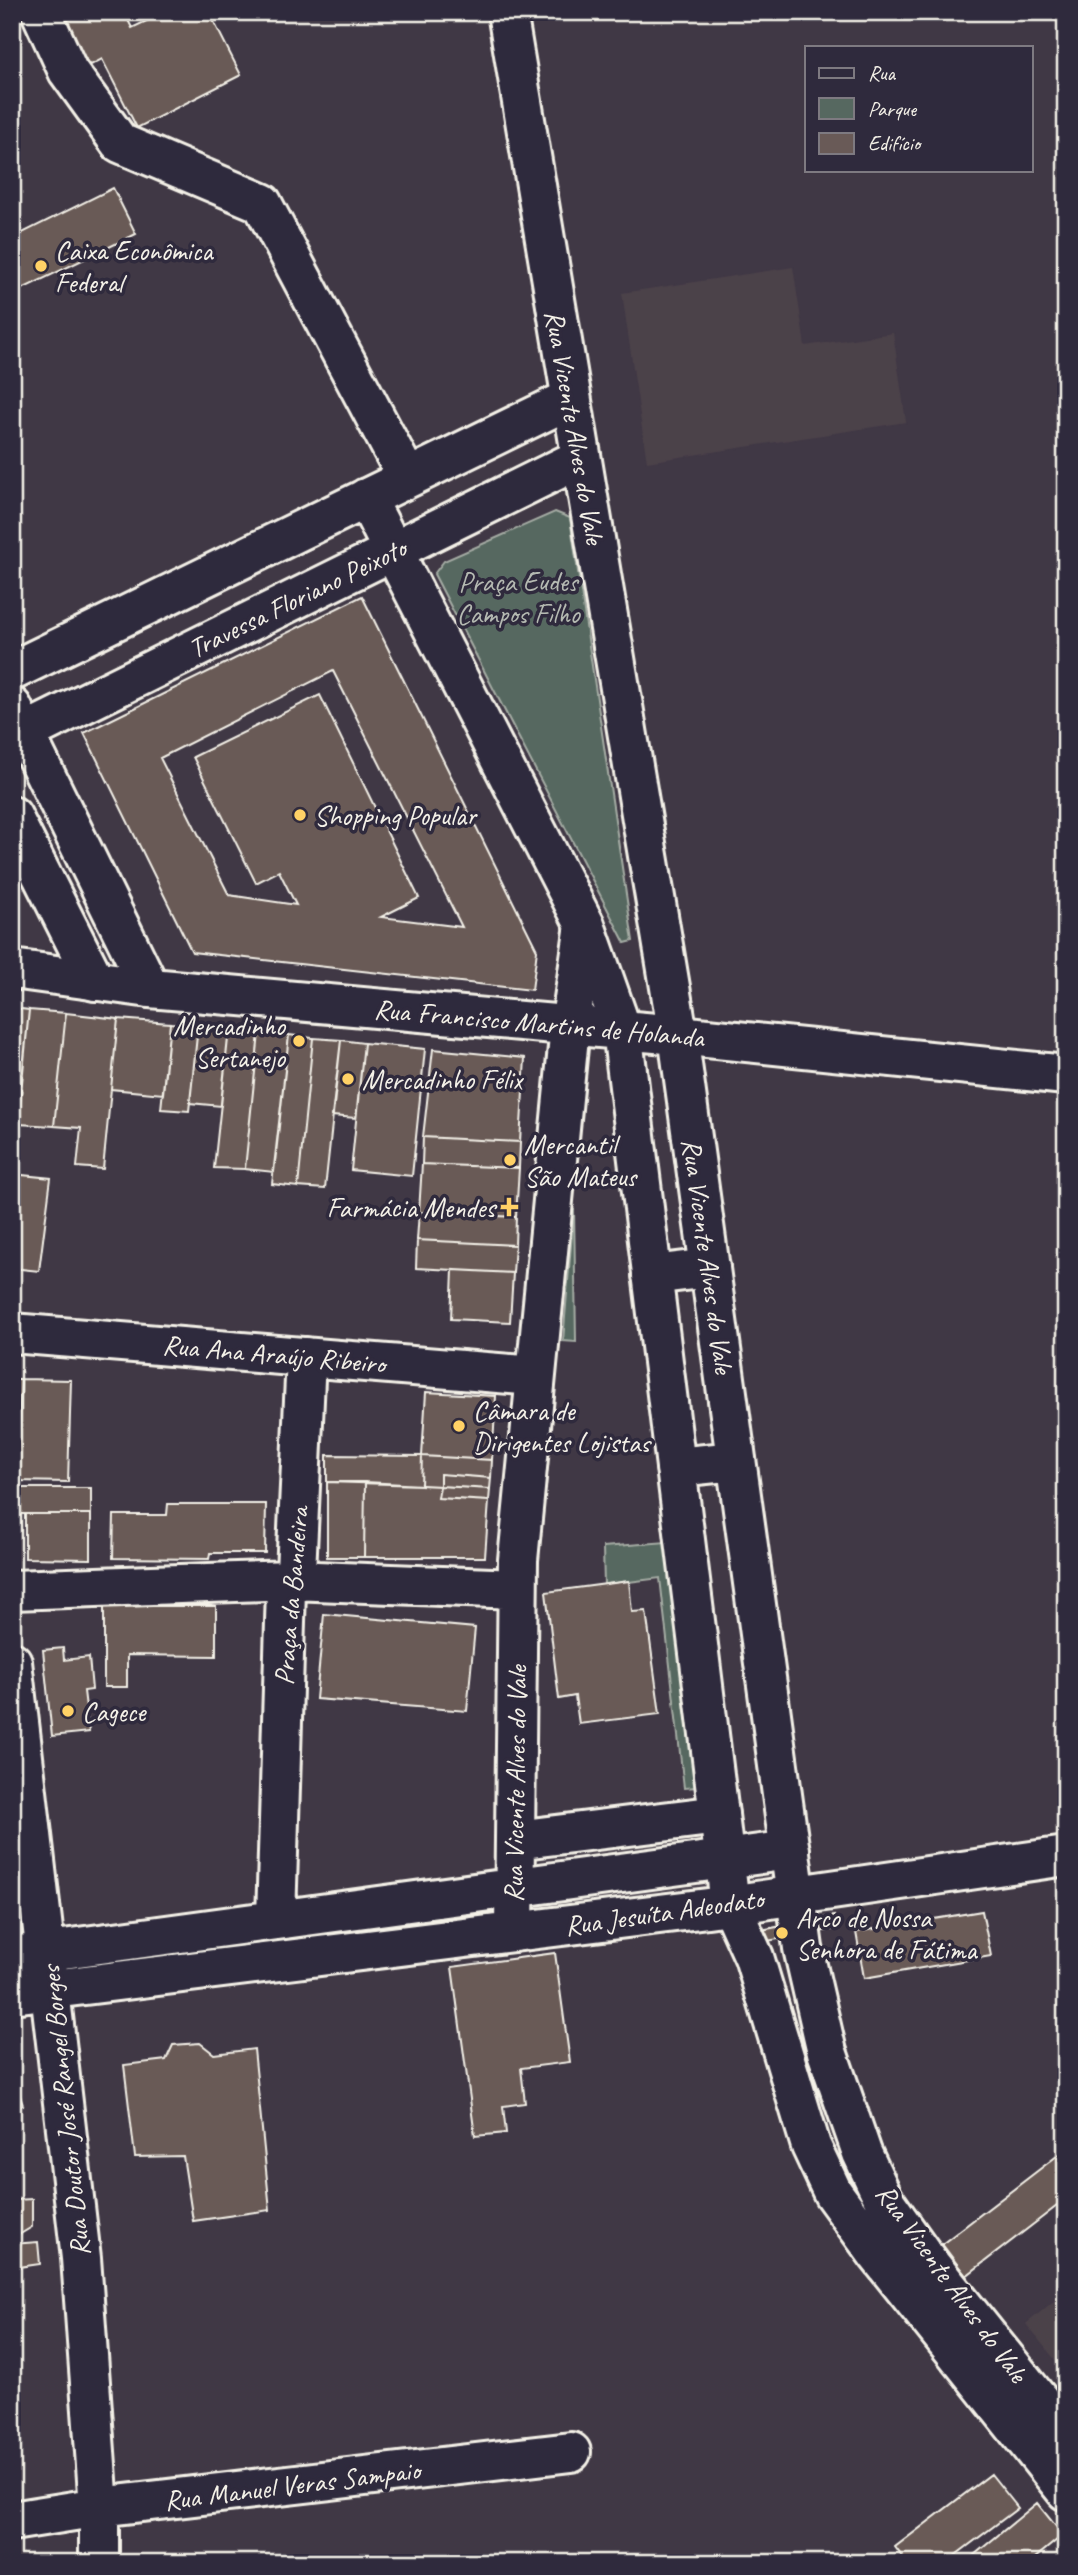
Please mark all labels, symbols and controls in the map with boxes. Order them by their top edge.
legend [805,46,1032,172]
text: Rua [868,60,896,86]
text: Parque [868,96,917,122]
text: Edifício [868,130,923,156]
place label: Caixa Econômica Federal [55,233,214,300]
marker: Caixa Econômica Federal [33,258,49,274]
street label: Rua Vicente Alves do Vale [537,307,613,549]
street label: Travessa Floriano Peixoto [182,529,414,666]
park label: Praça Eudes Campos Filho [456,564,582,631]
place label: Shopping Popular [314,798,478,833]
marker: Shopping Popular [292,807,308,823]
street label: Rua Francisco Martins de Holanda [373,991,707,1055]
place label: Mercadinho Sertanejo [173,1008,287,1075]
marker: Mercadinho Sertanejo [291,1033,307,1049]
place label: Mercadinho Félix [362,1062,524,1097]
marker: Mercadinho Félix [340,1071,356,1087]
place label: Mercantil São Mateus [524,1127,639,1194]
street label: Rua Vicente Alves do Vale [674,1136,742,1378]
marker: Mercantil São Mateus [502,1152,518,1168]
place label: Farmácia Mendes [327,1190,497,1225]
marker: Farmácia Mendes [501,1199,517,1215]
street label: Rua Ana Araújo Ribeiro [161,1327,390,1381]
place label: Câmara de Dirigentes Lojistas [473,1393,652,1460]
marker: Câmara de Dirigentes Lojistas [451,1418,467,1434]
street label: Praça da Bandeira [266,1503,316,1687]
street label: Rua Vicente Alves do Vale [495,1663,535,1903]
place label: Cagece [82,1694,147,1729]
marker: Cagece [60,1703,76,1719]
street label: Rua Jesuíta Adeodato [562,1880,769,1943]
place label: Arco de Nossa Senhora de Fátima [796,1900,978,1967]
marker: Arco de Nossa Senhora de Fátima [774,1925,790,1941]
street label: Rua Doutor José Rangel Borges [32,1961,98,2258]
street label: Rua Vicente Alves do Vale [868,2177,1037,2391]
street label: Rua Manuel Veras Sampaio [162,2452,425,2518]

